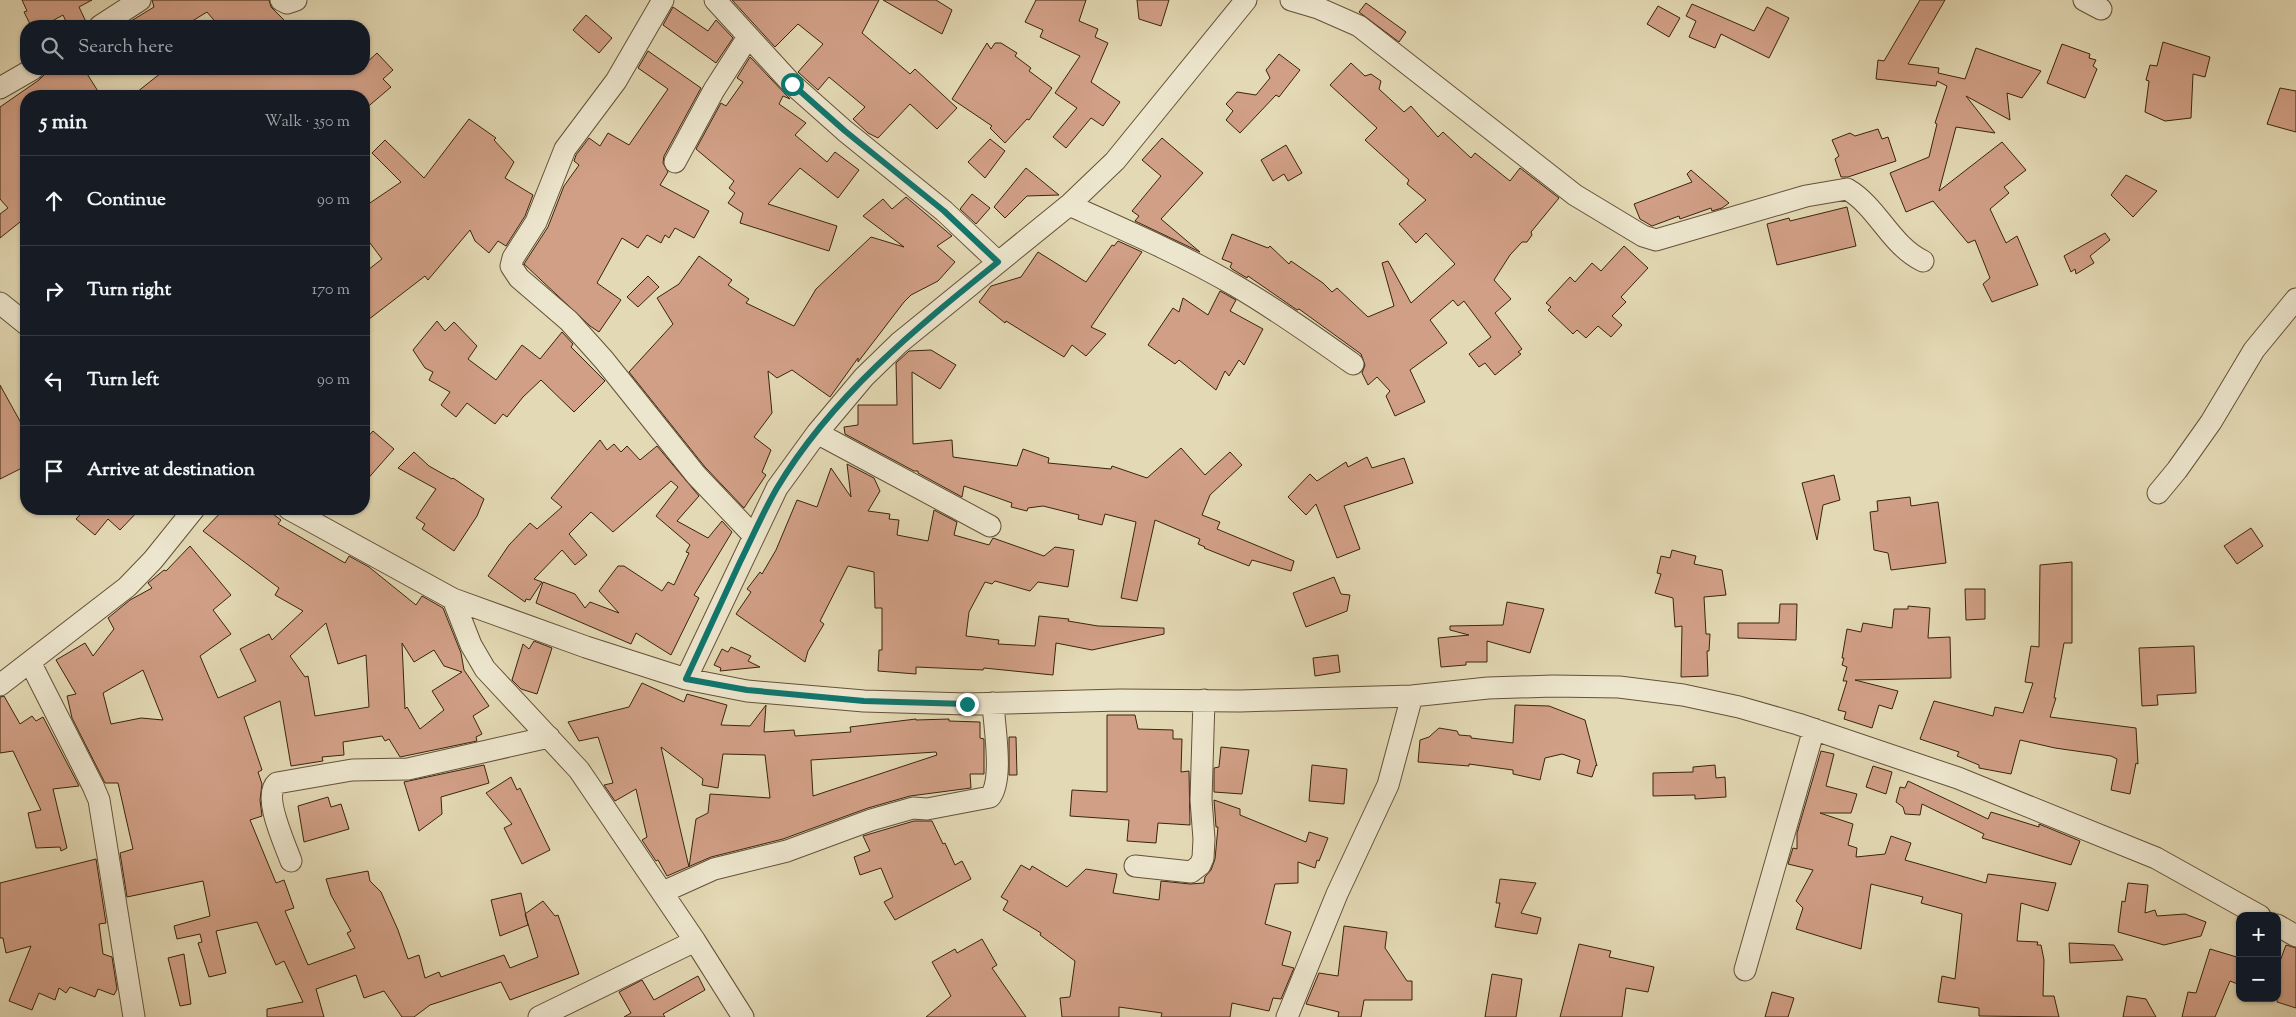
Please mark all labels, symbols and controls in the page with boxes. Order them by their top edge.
search box [20,20,370,75]
icon: search [38,34,66,62]
text: Search here [78,34,173,61]
route start [781,73,804,96]
text: 5 min [40,108,87,138]
text: Walk · 350 m [265,111,350,134]
icon: ahead [40,187,68,215]
text: Continue [87,187,166,214]
text: 90 m [317,189,350,212]
icon: right [40,277,68,305]
text: Turn right [87,277,171,304]
text: 170 m [312,279,350,302]
icon: left [40,367,68,395]
text: Turn left [87,367,159,394]
text: 90 m [317,369,350,392]
icon: arrive [40,457,68,485]
text: Arrive at destination [87,457,255,484]
route end [956,693,979,716]
map controls [2236,912,2281,1002]
button: + [2236,912,2281,957]
button: − [2236,957,2281,1002]

